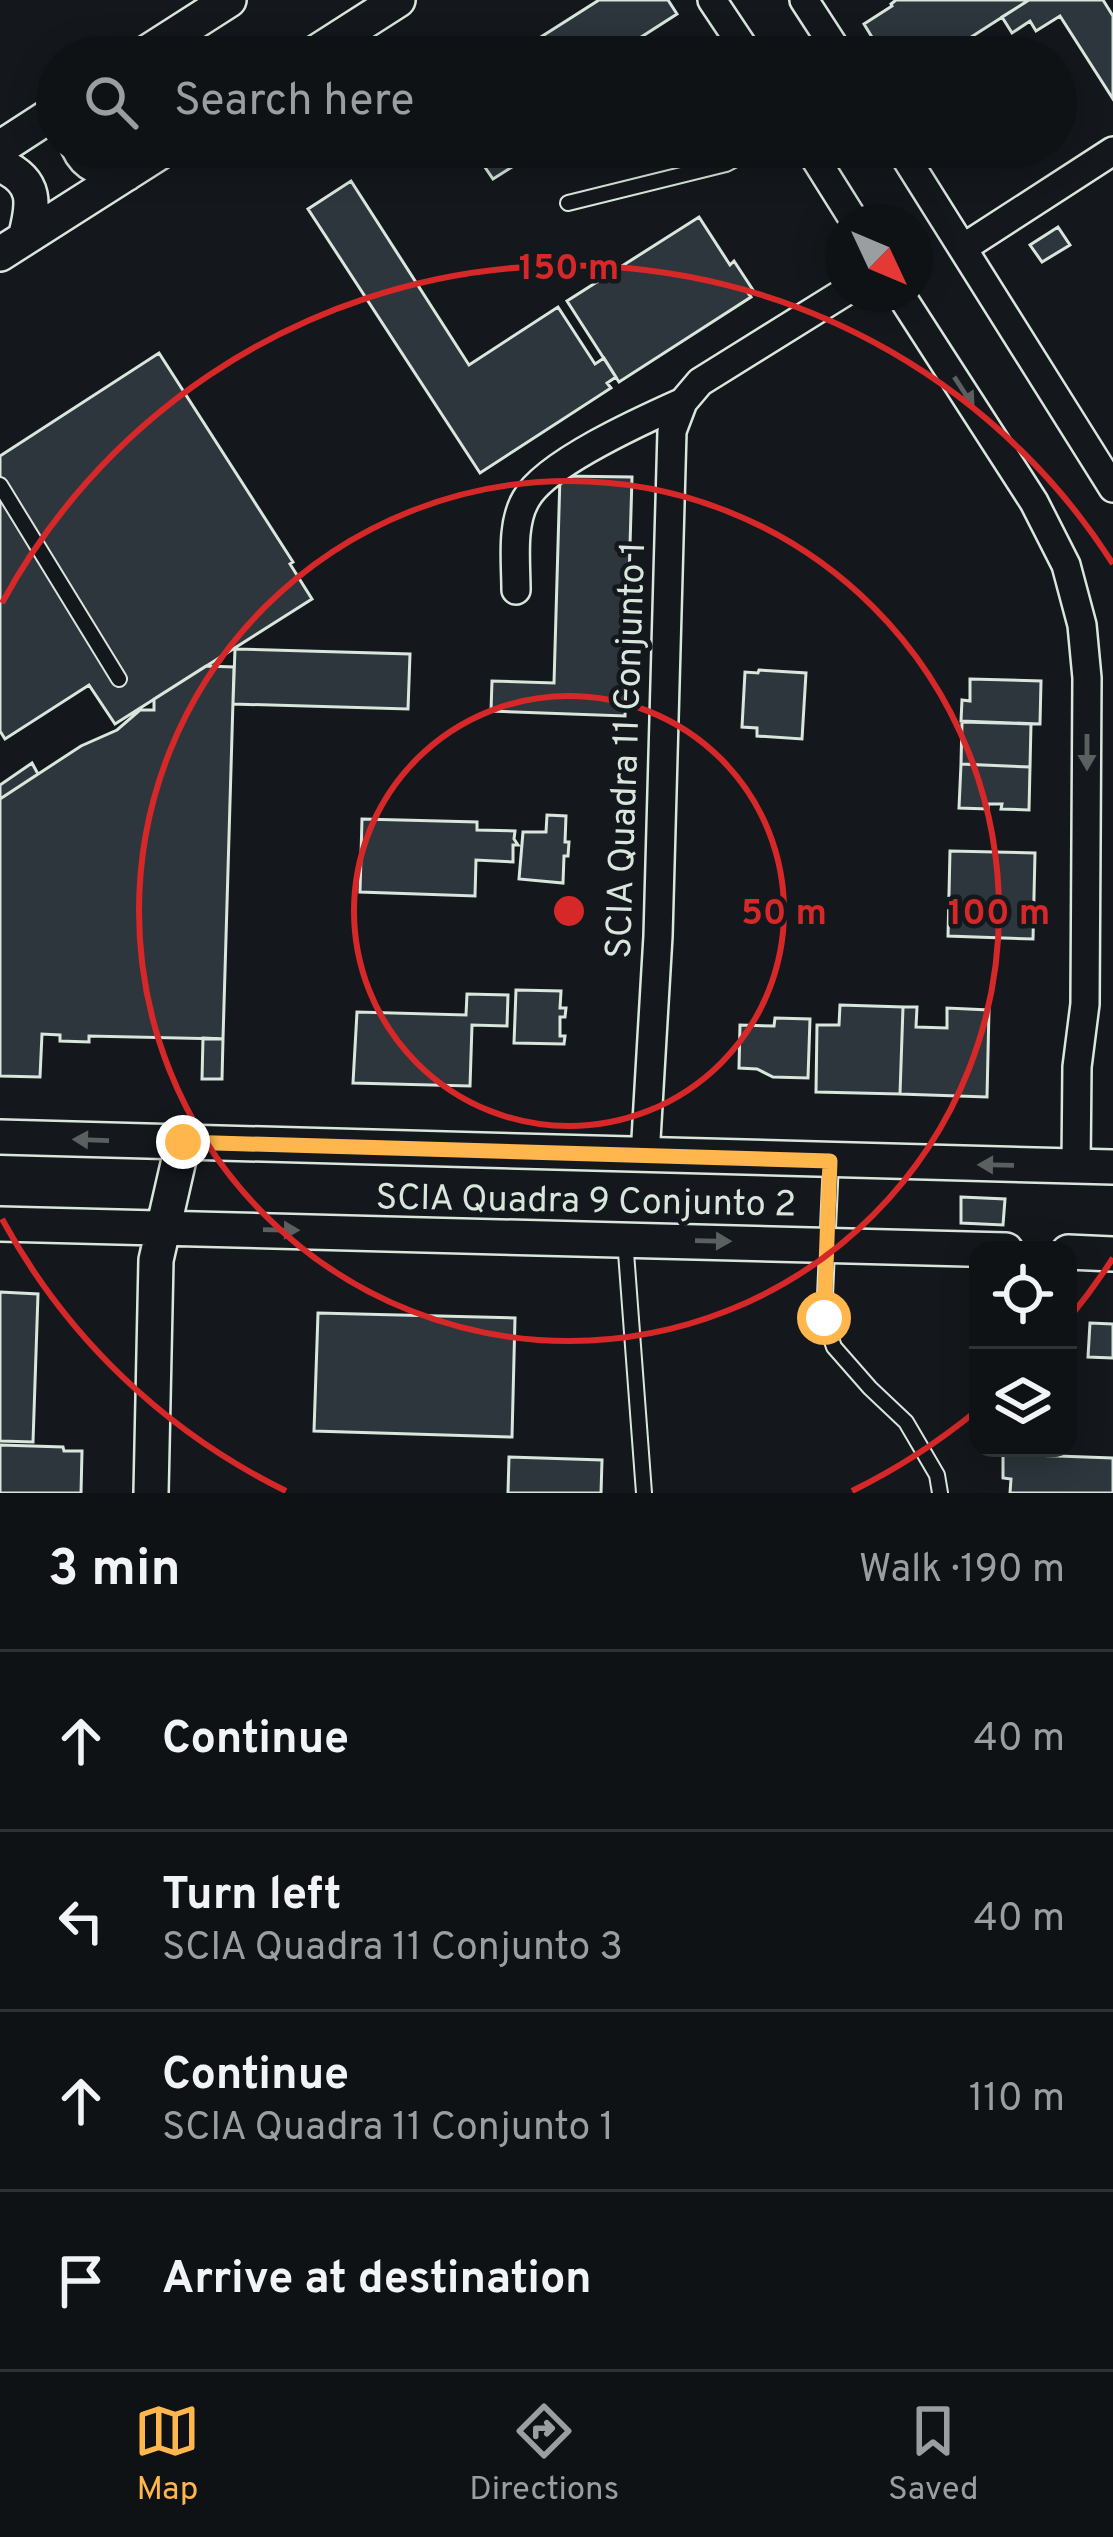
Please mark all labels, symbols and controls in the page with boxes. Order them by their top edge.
search box [36,36,1077,168]
icon: search [78,69,144,135]
text: Search here [174,74,414,131]
north arrow [825,204,933,312]
text: 150 m [519,247,619,293]
one-way arrow [952,376,974,409]
street label: SCIA Quadra 11 Conjunto 1 [598,541,658,959]
one-way arrow [1077,734,1096,772]
centre of rings [548,890,590,932]
text: 50 m [741,892,827,938]
text: 100 m [948,892,1050,938]
route end [156,1115,210,1169]
one-way arrow [71,1130,109,1149]
one-way arrow [976,1155,1014,1174]
street label: SCIA Quadra 9 Conjunto 2 [375,1176,797,1230]
one-way arrow [263,1221,301,1240]
one-way arrow [695,1232,733,1251]
map controls [969,1241,1077,1457]
button: locate [969,1241,1077,1349]
route start [797,1291,851,1345]
button: layers [969,1349,1077,1457]
text: 3 min [48,1539,181,1604]
text: Walk · 190 m [859,1547,1065,1596]
icon: ahead [48,1708,114,1774]
text: Continue [162,1712,349,1769]
text: 40 m [974,1716,1065,1765]
text: Turn left [162,1868,341,1925]
icon: left [48,1888,114,1954]
text: 40 m [974,1896,1065,1945]
text: SCIA Quadra 11 Conjunto 3 [162,1925,623,1974]
text: Continue [162,2048,349,2105]
icon: ahead [48,2068,114,2134]
text: 110 m [969,2076,1065,2125]
text: SCIA Quadra 11 Conjunto 1 [162,2105,614,2154]
icon: arrive [48,2248,114,2314]
text: Arrive at destination [162,2252,592,2309]
tab: Map [134,2398,200,2512]
tab: Directions [469,2398,619,2512]
tab: Saved [888,2398,979,2512]

